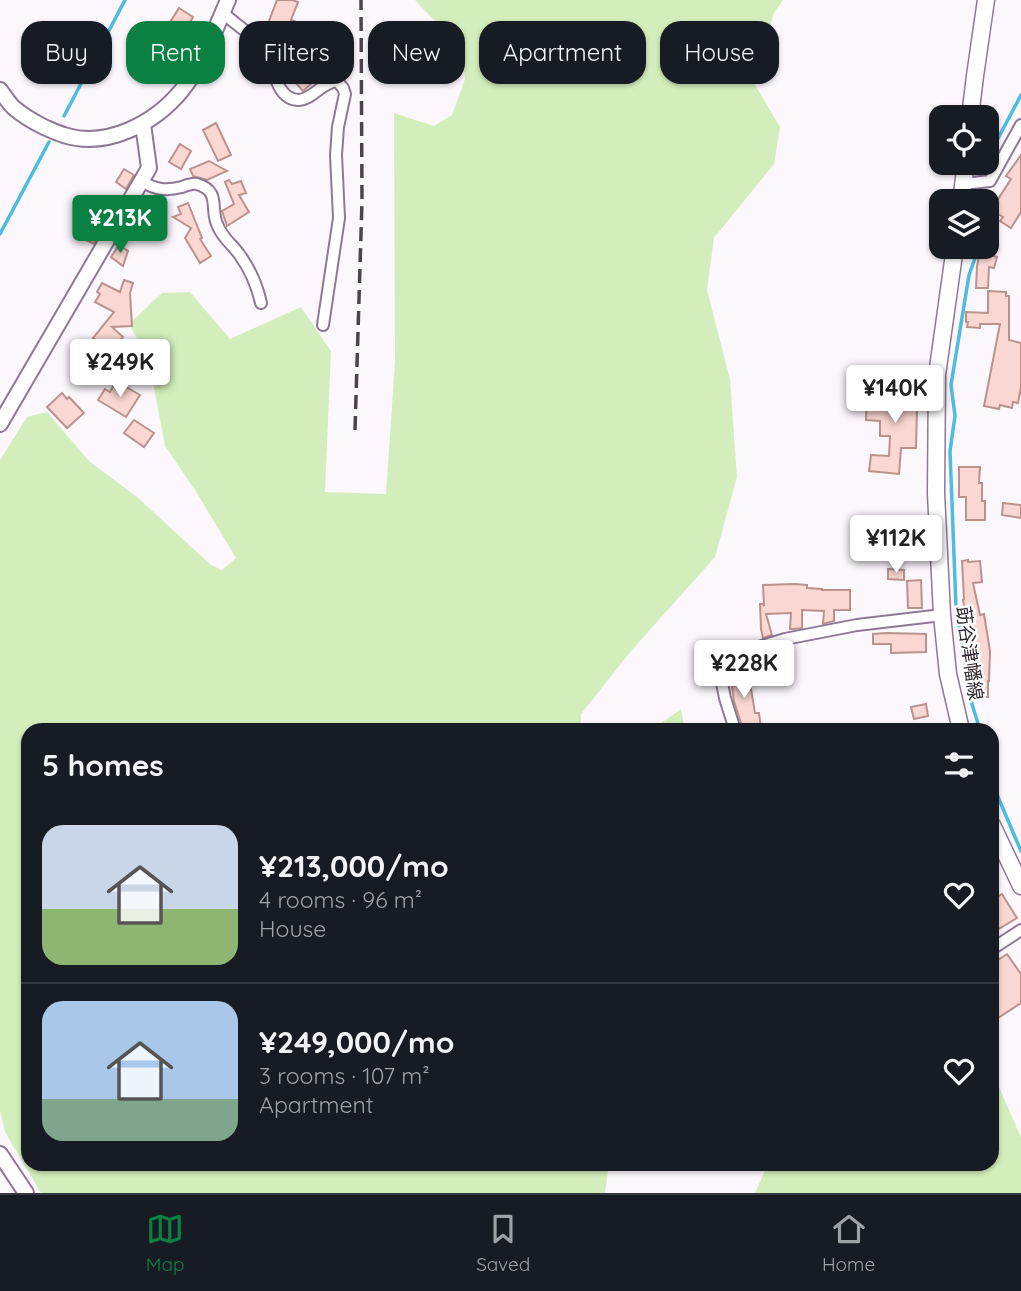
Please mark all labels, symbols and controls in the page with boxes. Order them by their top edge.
chip: Buy [21,21,112,84]
chip: Rent [126,21,225,84]
chip: Filters [239,21,354,84]
chip: New [368,21,465,84]
chip: Apartment [479,21,646,84]
chip: House [660,21,779,84]
map controls [929,105,999,259]
button: locate [929,105,999,175]
button: layers [929,189,999,259]
pin: ¥213K [71,196,169,255]
text: ¥213K [88,203,152,232]
pin: ¥249K [71,340,169,399]
text: ¥249K [86,347,154,376]
pin: ¥140K [846,366,944,425]
text: ¥140K [862,373,928,402]
pin: ¥112K [847,516,945,575]
text: ¥112K [866,523,926,552]
street label: 莇谷津幡線 [952,604,988,702]
pin: ¥228K [695,640,793,700]
text: ¥228K [710,648,778,677]
text: 5 homes [42,746,164,784]
icon: filters [940,746,978,784]
text: ¥213,000/mo [259,847,449,885]
icon: home [98,853,182,937]
icon: heart [940,876,978,914]
text: 4 rooms · 96 m² [259,885,422,914]
text: House [259,914,326,943]
text: ¥249,000/mo [259,1023,454,1061]
icon: home [98,1029,182,1113]
icon: heart [940,1052,978,1090]
text: 3 rooms · 107 m² [259,1061,430,1090]
text: Apartment [259,1090,373,1119]
tab: Map [146,1210,185,1276]
tab: Saved [476,1210,530,1276]
tab: Home [822,1210,875,1276]

